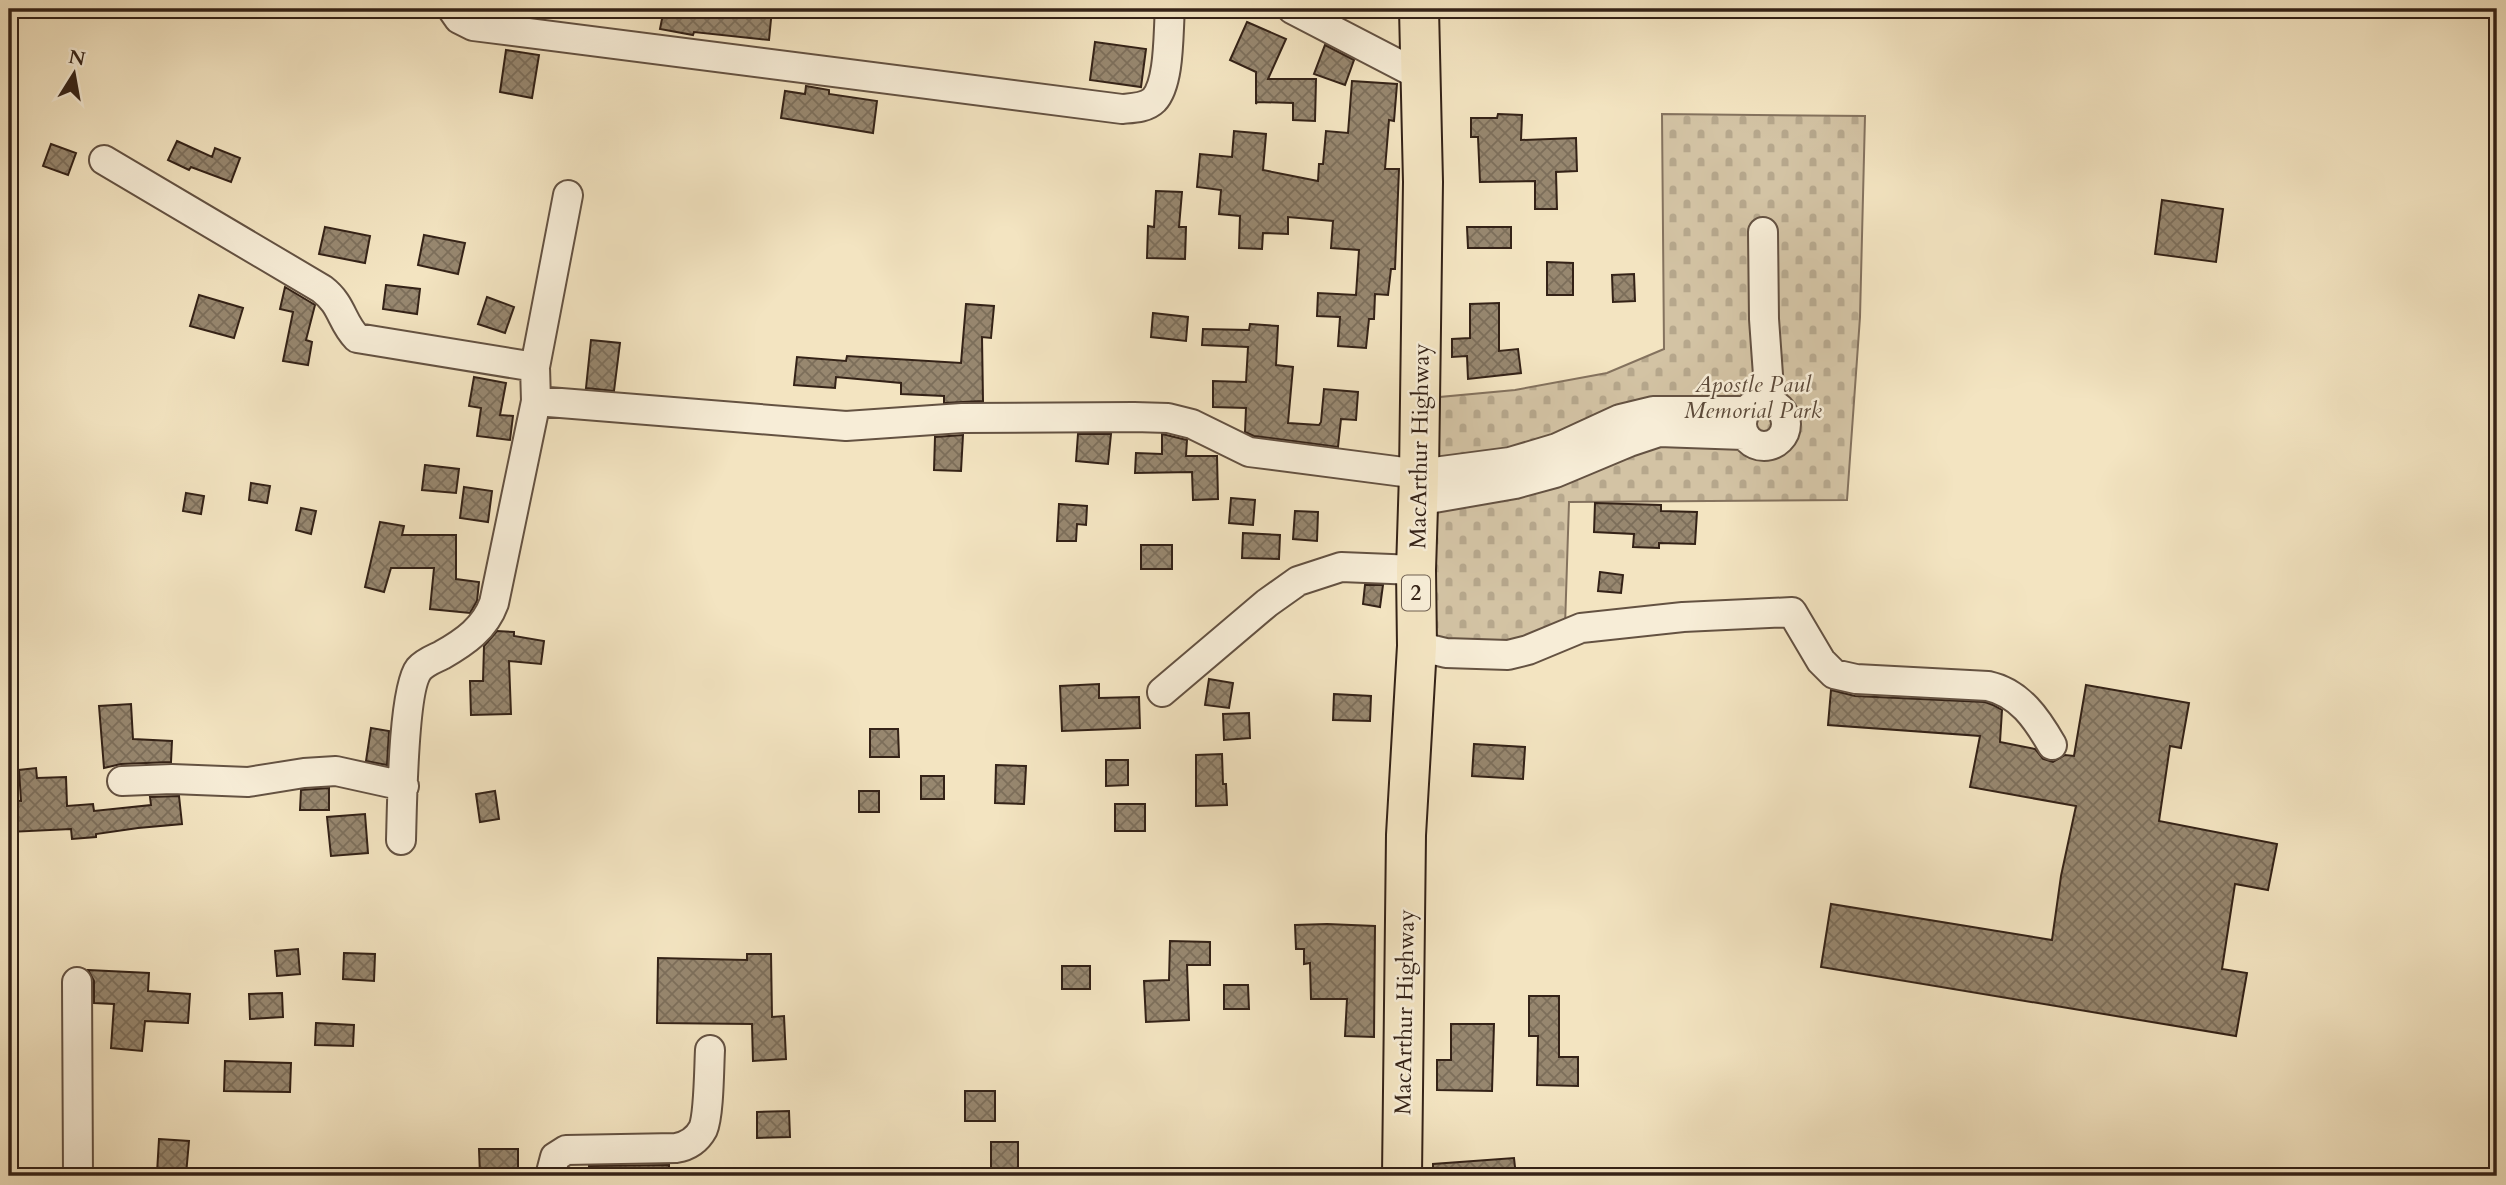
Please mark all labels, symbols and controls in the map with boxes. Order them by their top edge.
north arrow [38,38,108,108]
text: N [66,44,88,73]
street label: MacArthur Highway [1402,343,1437,549]
park label: Apostle Paul Memorial Park [1684,369,1823,426]
road number: 2 [1402,576,1430,610]
street label: MacArthur Highway [1387,909,1422,1115]

